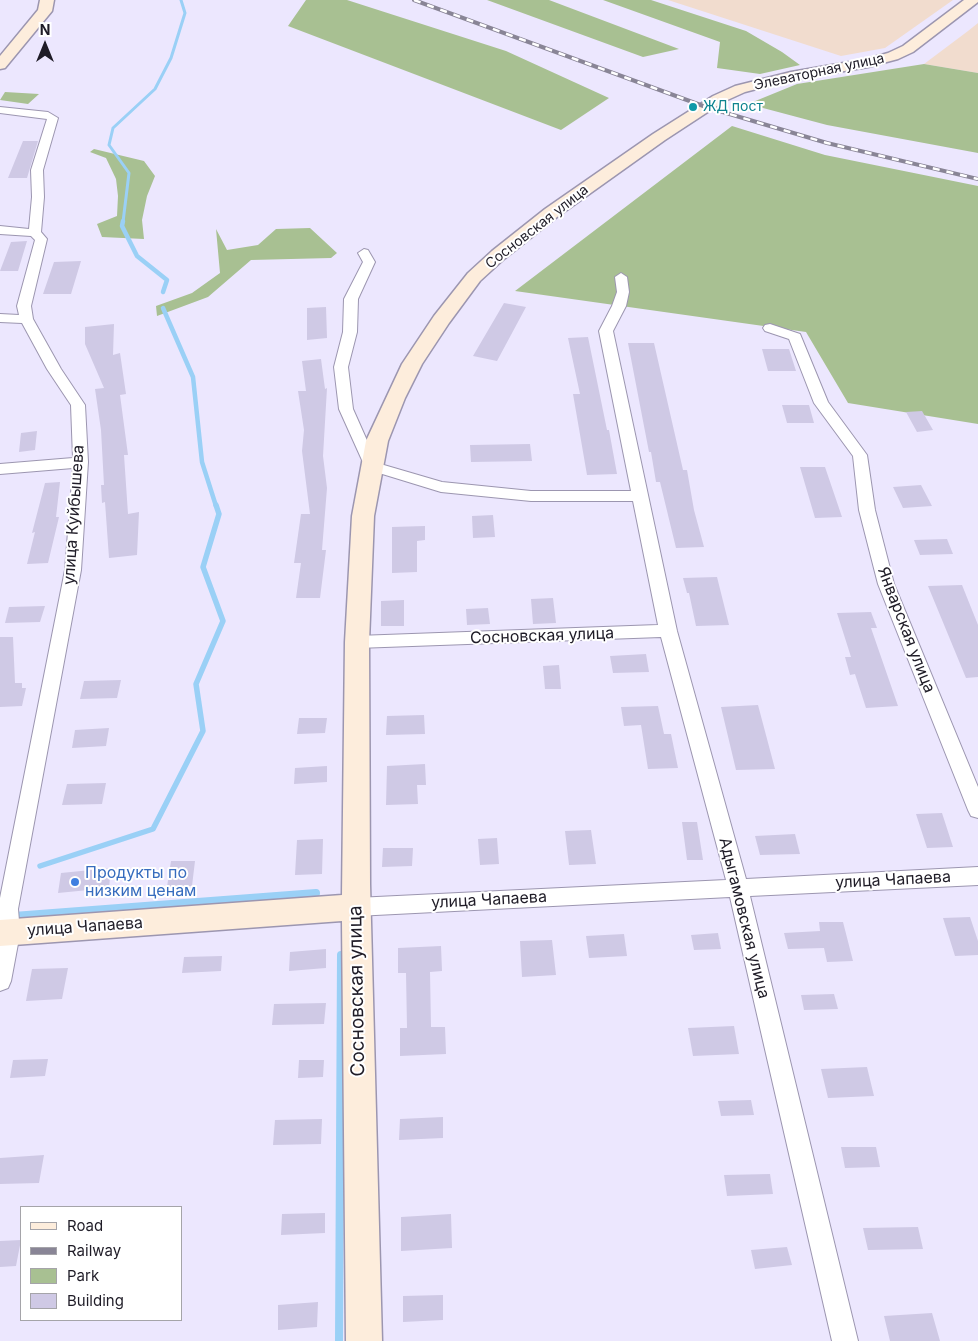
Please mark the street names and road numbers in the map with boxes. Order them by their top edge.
street label: Элеваторная улица [752,50,886,94]
street label: Сосновская улица [482,182,592,272]
street label: улица Куйбышева [60,444,88,586]
street label: Январская улица [873,564,939,696]
street label: Сосновская улица [470,624,614,648]
street label: Адыгамовская улица [715,835,773,1001]
street label: улица Чапаева [835,867,951,893]
street label: улица Чапаева [431,887,547,913]
street label: Сосновская улица [344,905,370,1077]
street label: улица Чапаева [27,913,143,941]

